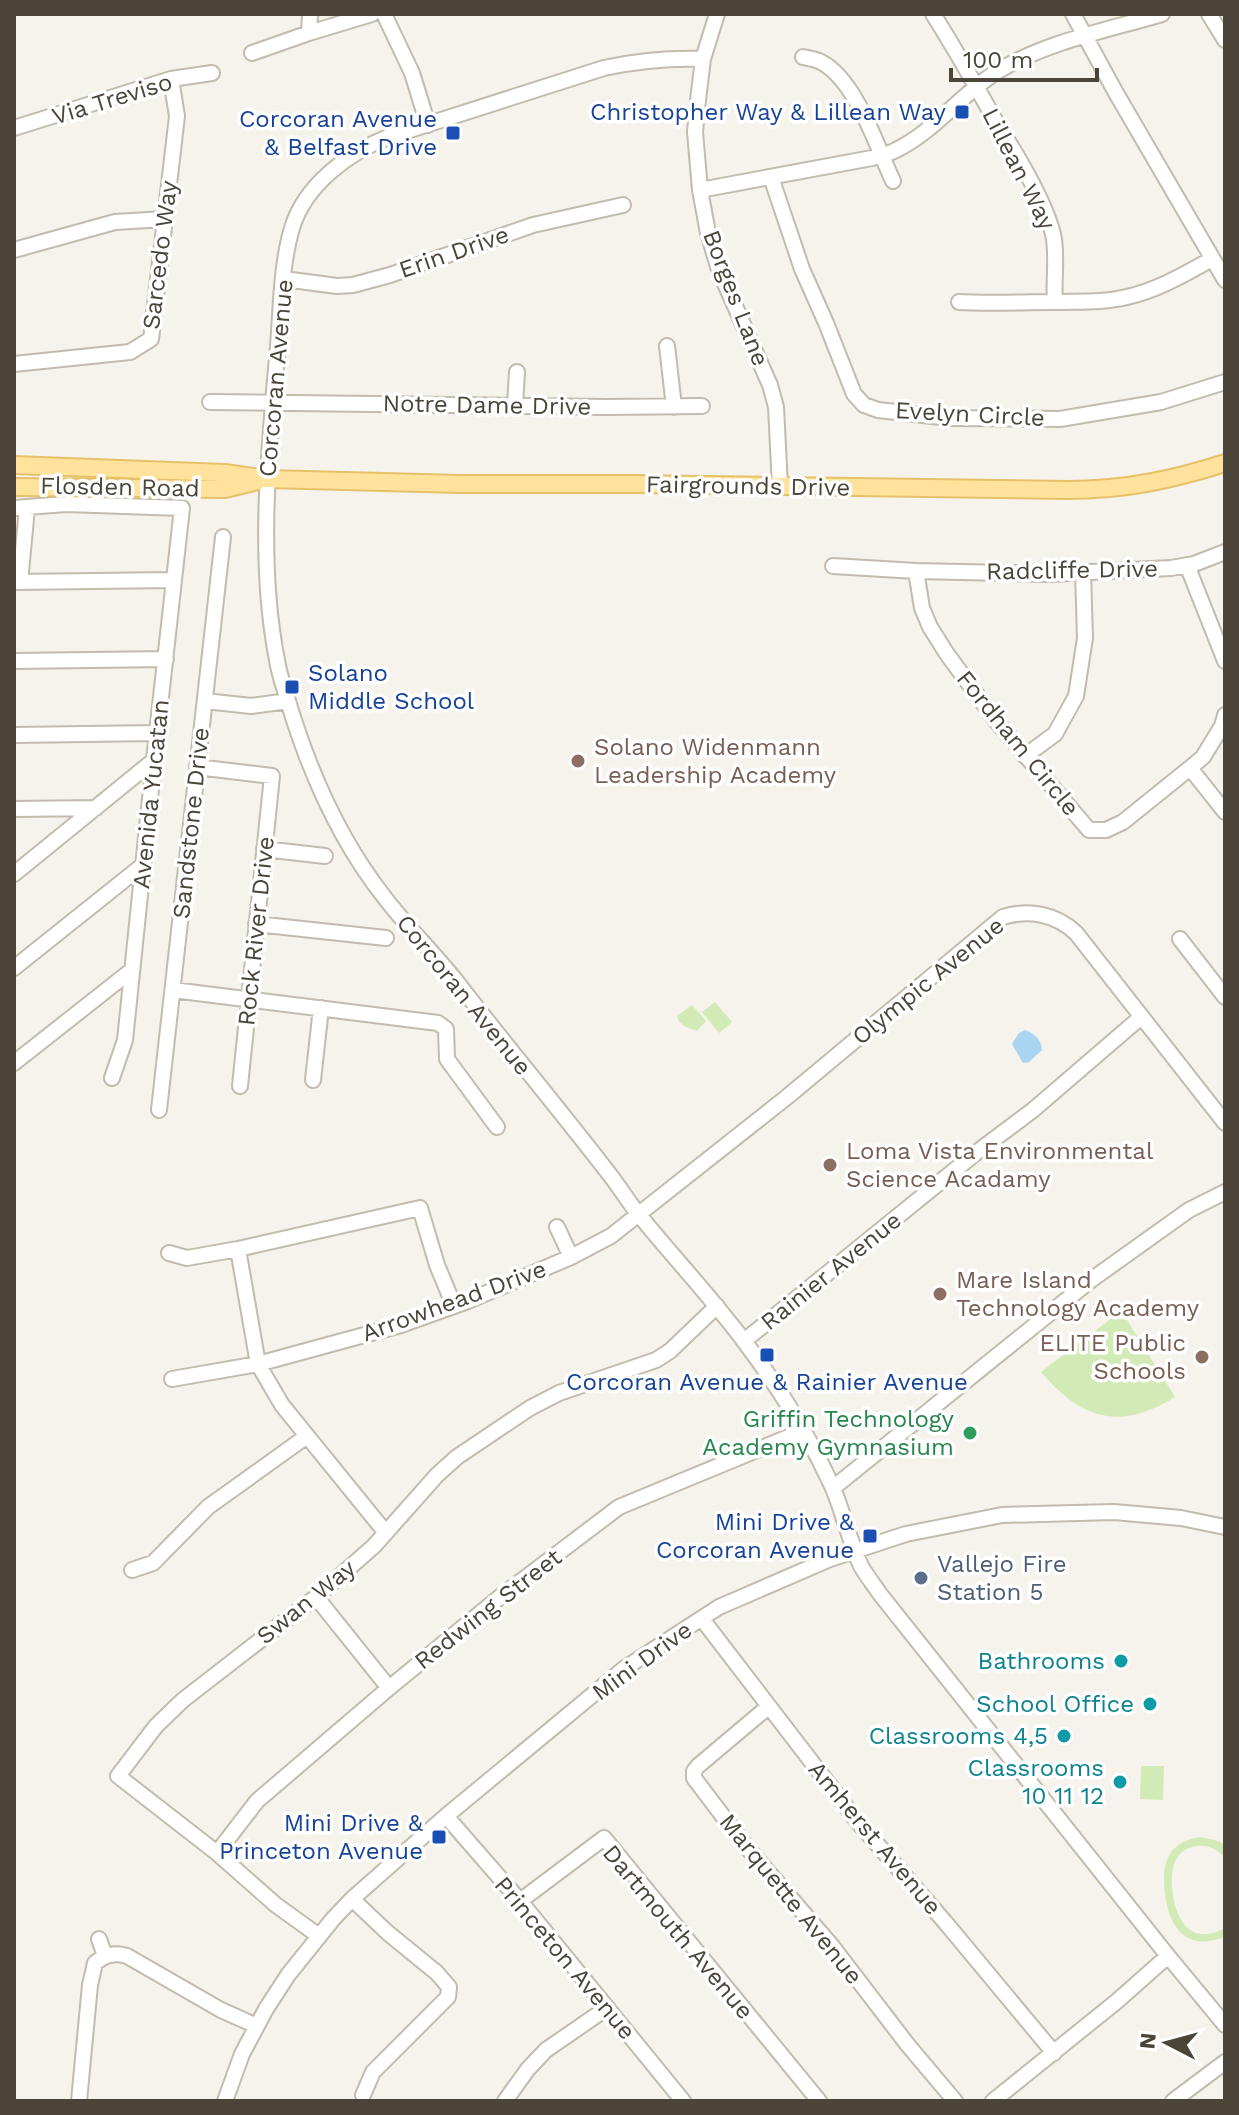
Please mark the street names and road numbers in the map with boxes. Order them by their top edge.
street label: Via Treviso [49,67,175,131]
street label: Lillean Way [976,104,1062,235]
street label: Sarcedo Way [137,178,183,331]
street label: Erin Drive [395,220,513,284]
street label: Borges Lane [697,226,775,370]
street label: Corcoran Avenue [253,278,299,478]
street label: Notre Dame Drive [382,389,592,421]
street label: Evelyn Circle [894,396,1046,432]
street label: Fairgrounds Drive [646,470,850,502]
street label: Flosden Road [40,472,200,502]
street label: Radcliffe Drive [986,555,1158,585]
street label: Fordham Circle [951,665,1085,821]
street label: Avenida Yucatan [127,698,175,890]
street label: Sandstone Drive [167,726,215,920]
street label: Rock River Drive [232,835,280,1027]
street label: Corcoran Avenue [391,909,537,1081]
street label: Olympic Avenue [847,911,1009,1051]
street label: Rainier Avenue [755,1206,907,1336]
street label: Arrowhead Drive [358,1255,550,1347]
street label: Redwing Street [409,1543,567,1675]
street label: Swan Way [251,1553,361,1650]
street label: Mini Drive [587,1616,697,1706]
street label: Amherst Avenue [803,1756,947,1920]
street label: Marquette Avenue [714,1808,868,1990]
street label: Dartmouth Avenue [597,1839,759,2025]
street label: Princeton Avenue [489,1871,641,2045]

